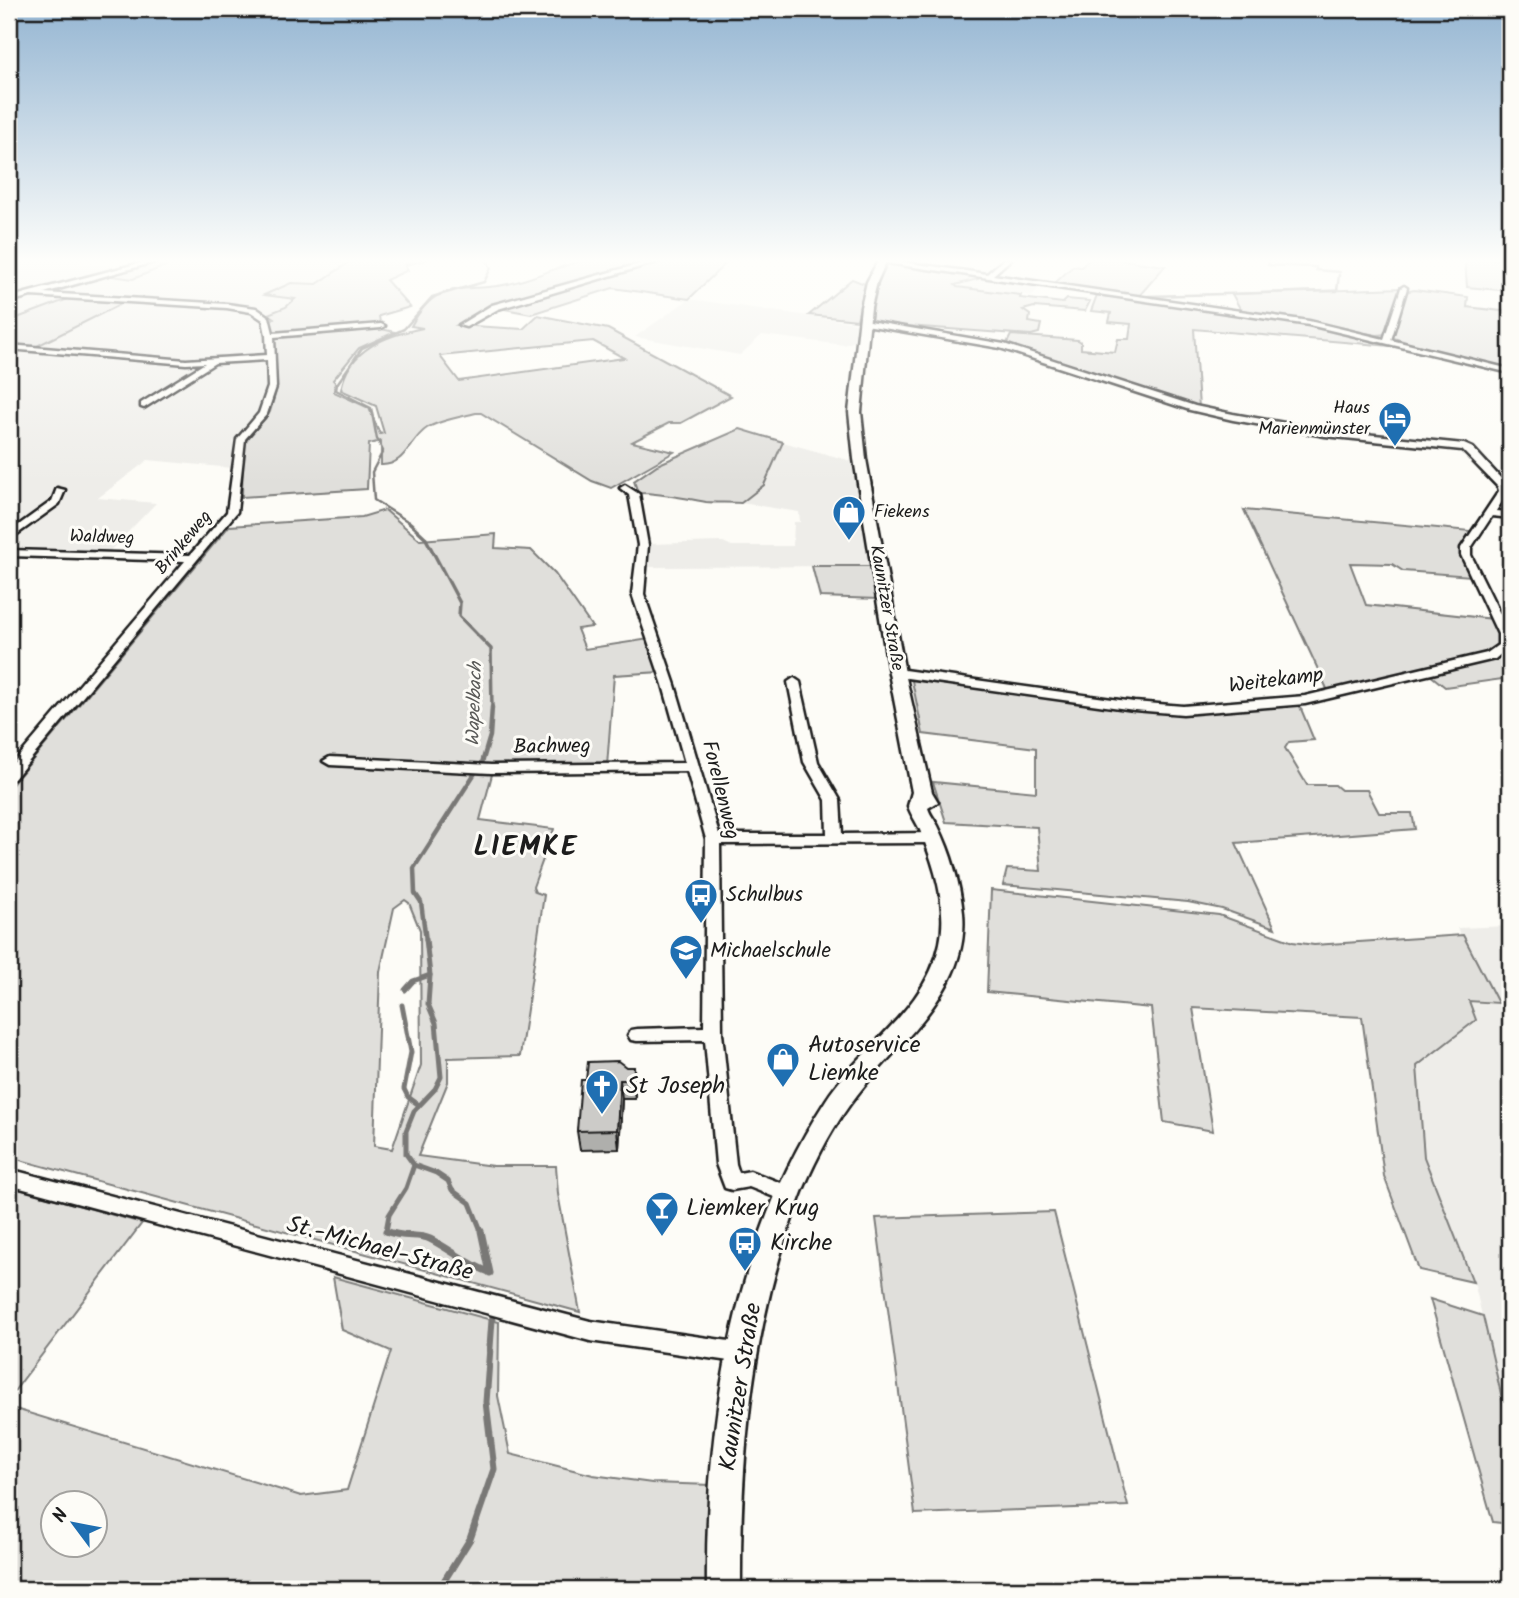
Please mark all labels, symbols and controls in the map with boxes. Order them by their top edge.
place label: Haus Marienmünster [1258,394,1371,444]
hotel icon: Haus Marienmünster [1376,399,1414,448]
shop icon: Fiekens [830,493,868,542]
place label: Fiekens [874,498,930,527]
street label: Brinkeweg [148,504,220,582]
street label: Waldweg [69,522,135,554]
street label: Kaunitzer Straße [861,543,911,673]
street label: Weitekamp [1227,659,1325,703]
water label: Wapelbach [459,660,492,746]
street label: Bachweg [513,730,591,764]
street label: Forellenweg [692,737,748,843]
district label: LIEMKE [474,825,578,870]
bus stop icon: Schulbus [682,876,720,925]
place label: Schulbus [726,879,803,912]
school or university icon: Michaelschule [667,932,705,981]
place label: Michaelschule [710,935,831,968]
place label: Autoservice Liemke [808,1026,921,1093]
shop icon: Autoservice Liemke [764,1040,802,1089]
church icon: St Joseph [583,1067,621,1116]
place label: St Joseph [626,1067,725,1106]
bar icon: Liemker Krug [643,1189,681,1238]
place label: Liemker Krug [686,1189,819,1228]
street label: St.-Michael-Straße [282,1205,478,1293]
bus stop icon: Kirche [726,1224,764,1273]
place label: Kirche [770,1224,832,1263]
street label: Kaunitzer Straße [708,1300,774,1474]
north arrow [38,1490,108,1560]
text: N [45,1503,77,1529]

